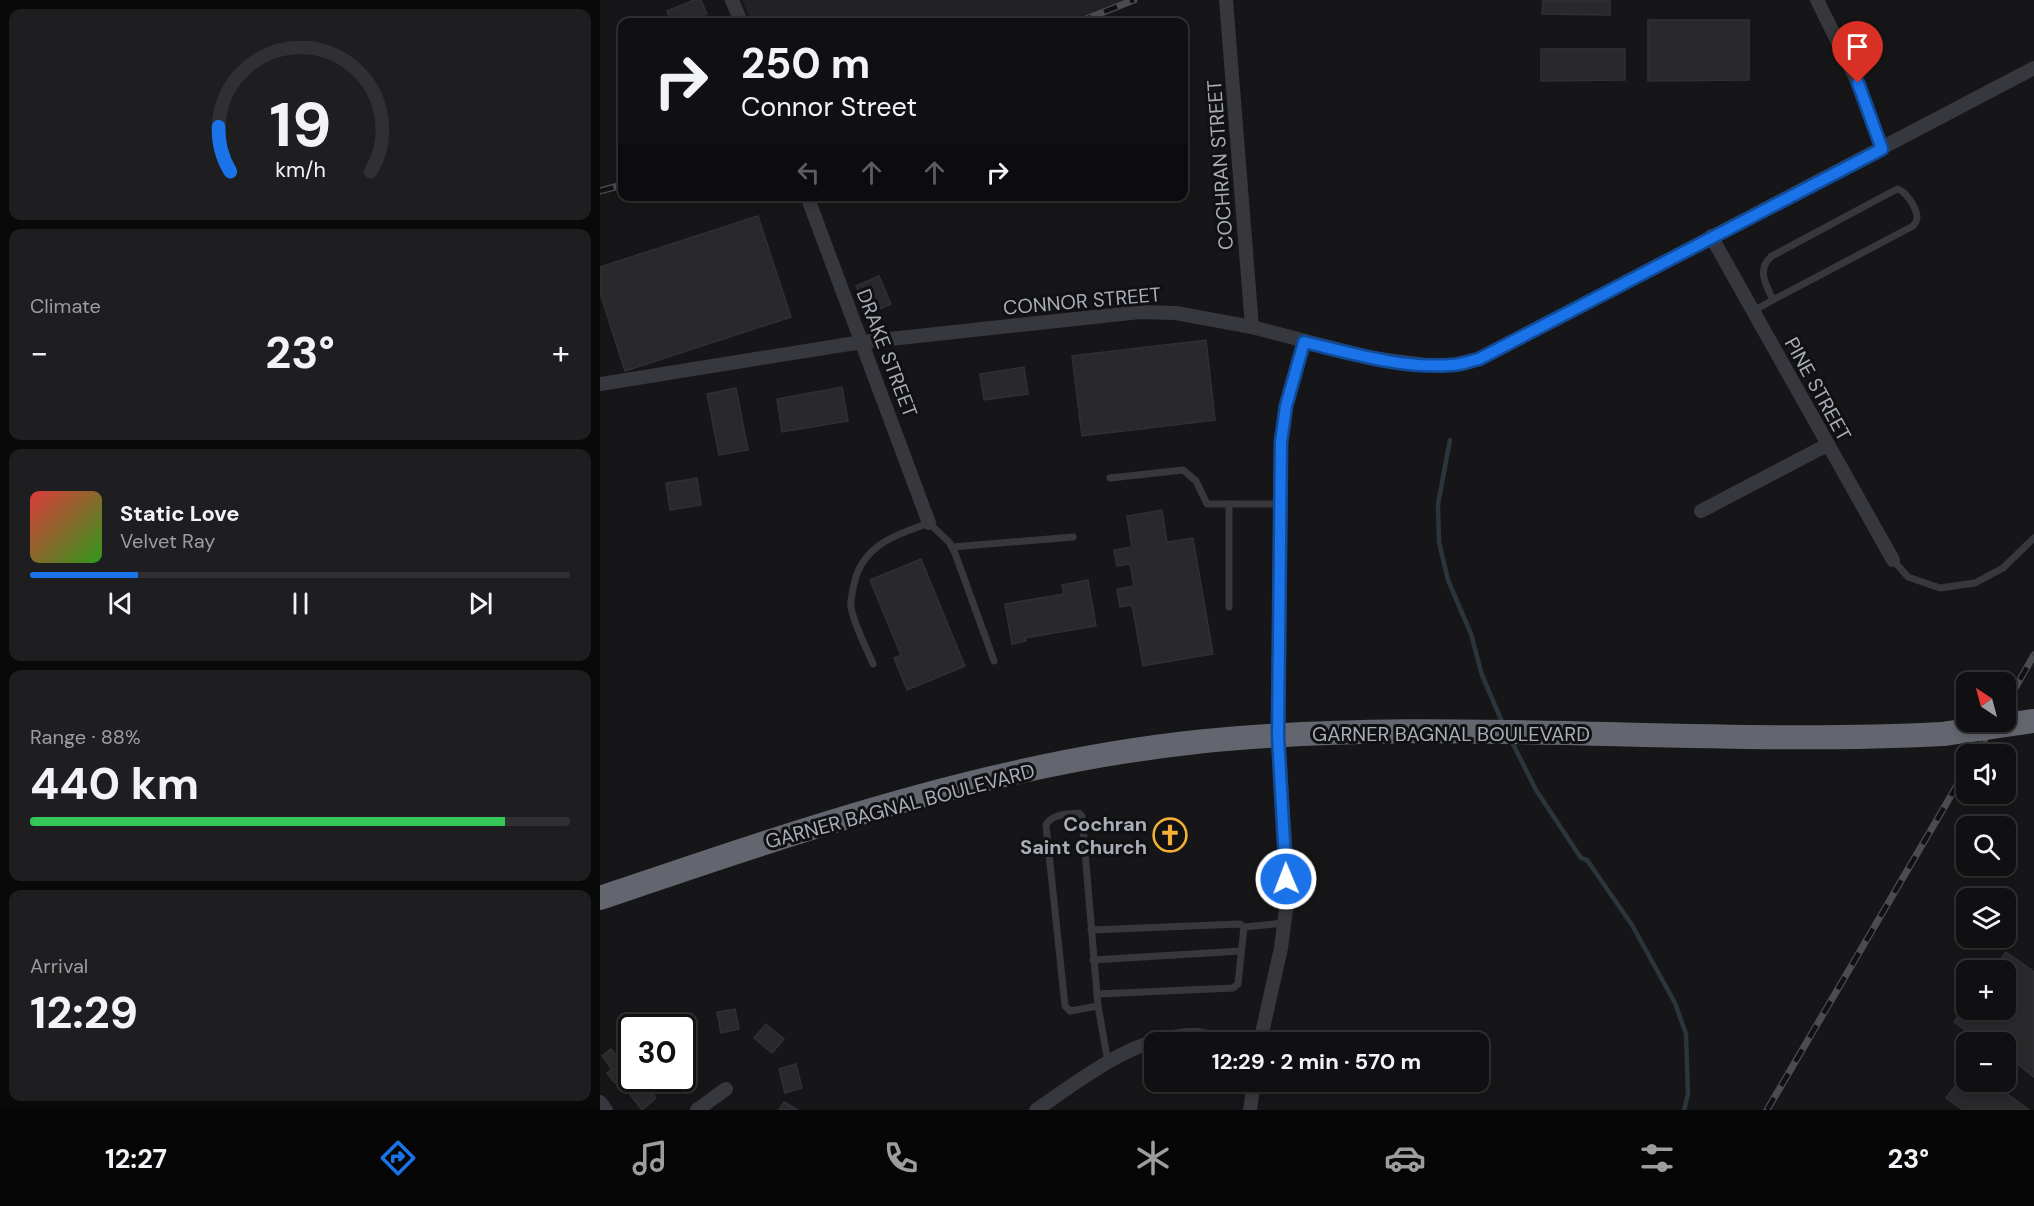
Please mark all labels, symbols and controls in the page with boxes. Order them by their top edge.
pin [1832,21,1883,83]
icon: arrive [1841,30,1874,63]
text: 250 m [741,36,870,91]
icon: right [642,42,720,120]
street label: COCHRAN STREET [1201,79,1239,251]
text: 19 [269,84,331,165]
text: Connor Street [741,89,917,124]
text: km/h [275,156,325,184]
icon: left [792,156,825,189]
icon: ahead [855,156,888,189]
icon: ahead [918,156,951,189]
icon: right [981,156,1014,189]
street label: CONNOR STREET [1002,281,1162,321]
street label: DRAKE STREET [851,285,923,421]
text: Climate [30,293,101,319]
text: 23° [265,323,335,382]
text: − [30,331,48,374]
text: + [552,331,570,374]
street label: PINE STREET [1779,332,1857,446]
text: Static Love [120,499,240,528]
text: Velvet Ray [120,528,215,554]
icon: previous [104,587,137,620]
icon: pause [284,587,317,620]
icon: next [464,587,497,620]
north arrow [1956,672,2016,732]
map controls [1956,672,2016,1092]
street label: GARNER BAGNAL BOULEVARD [1312,721,1590,747]
text: Range · 88% [30,724,141,750]
button: sound [1956,744,2016,804]
text: 440 km [30,754,199,813]
street label: GARNER BAGNAL BOULEVARD [762,757,1038,855]
place label: Cochran Saint Church [1020,811,1147,860]
button: search [1956,816,2016,876]
church icon: Cochran Saint Church [1152,817,1188,853]
position arrow [1254,847,1318,911]
button: layers [1956,888,2016,948]
text: Arrival [30,953,88,979]
button: + [1956,960,2016,1020]
text: 12:29 [30,983,138,1042]
speed limit sign: 30 [618,1014,696,1092]
button: − [1956,1032,2016,1092]
text: 12:29 · 2 min · 570 m [1212,1047,1421,1076]
icon: directions [377,1137,419,1179]
icon: music [629,1137,671,1179]
icon: phone [880,1137,922,1179]
icon: climate [1132,1137,1174,1179]
icon: car [1384,1137,1426,1179]
icon: filters [1636,1137,1678,1179]
text: 12:27 [105,1141,167,1176]
text: 23° [1887,1141,1929,1176]

